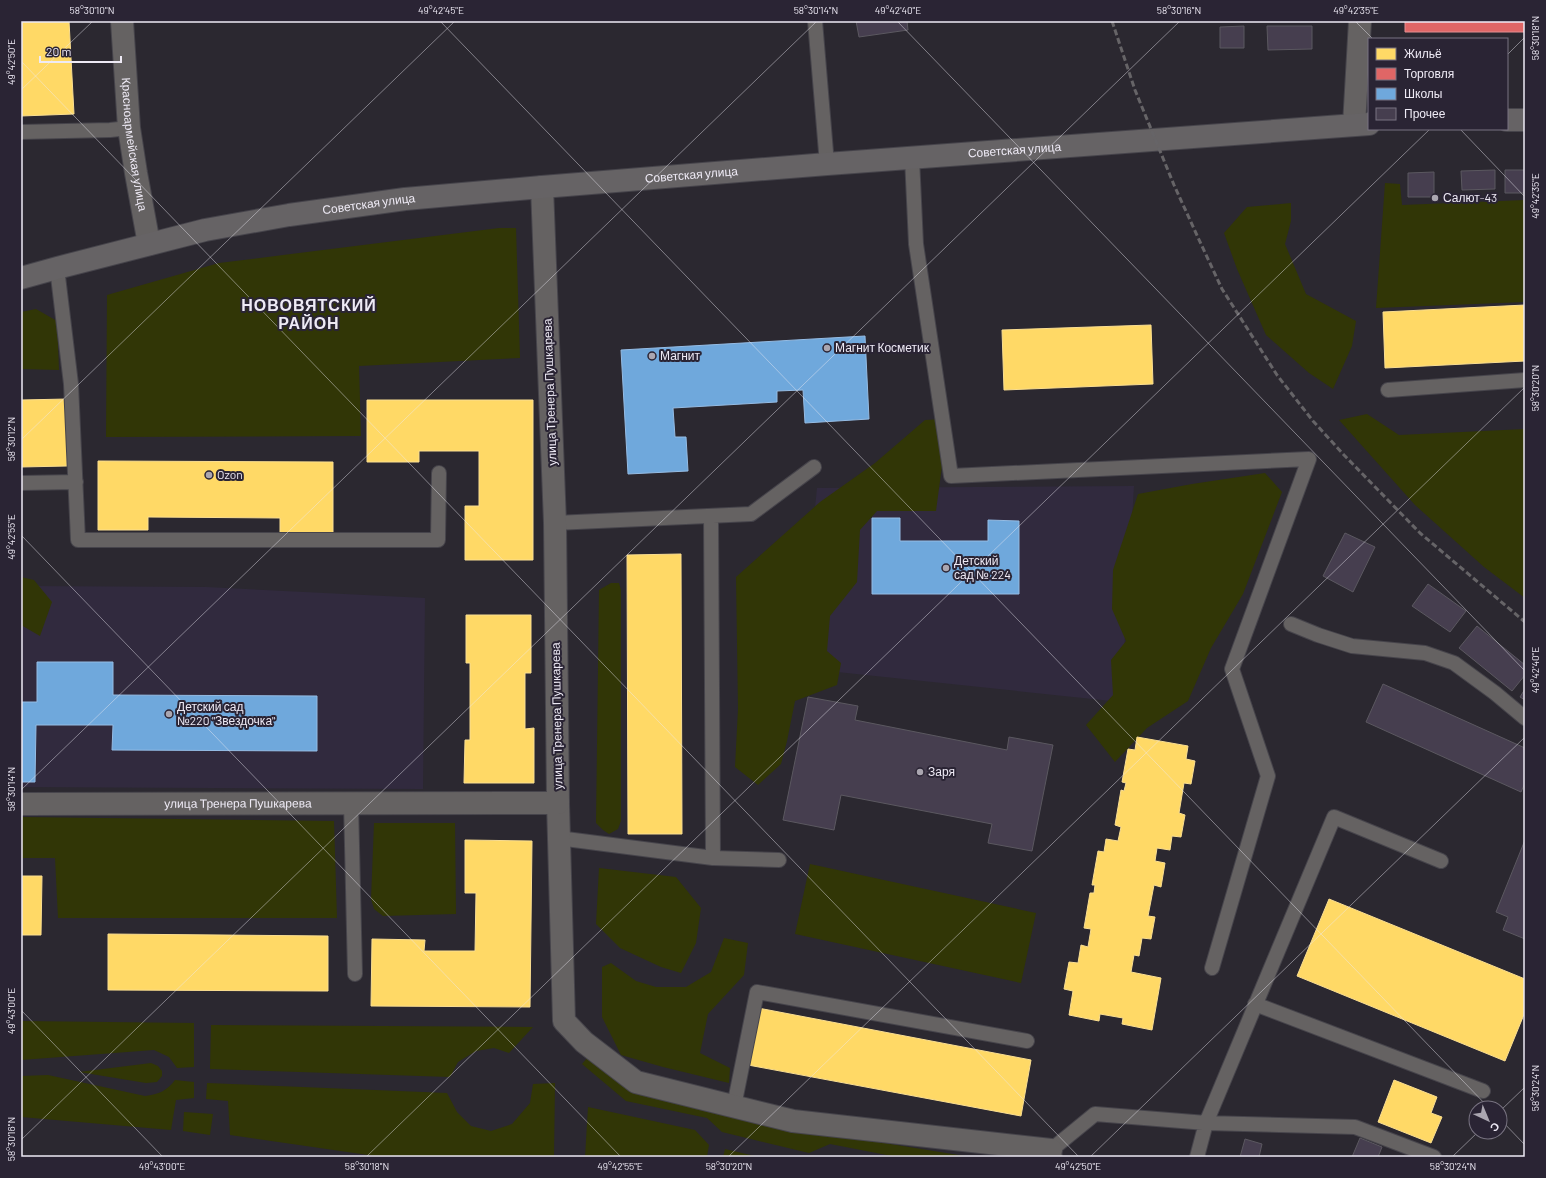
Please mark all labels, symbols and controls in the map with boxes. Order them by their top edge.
text: 58°30'10"N [70,4,114,16]
text: 49°42'45"E [418,4,464,16]
text: 58°30'14"N [794,4,838,16]
text: 49°42'40"E [875,4,921,16]
text: 58°30'16"N [1157,4,1201,16]
text: 49°42'35"E [1333,4,1379,16]
text: 58°30'18"N [1529,16,1541,60]
scale bar [40,38,121,64]
legend [1368,38,1508,130]
text: 49°42'50"E [5,39,17,85]
text: 20 m [46,44,72,58]
text: Жильё [1404,46,1442,60]
text: Торговля [1404,66,1454,81]
street label: Красноармейская улица [119,77,151,212]
text: Школы [1404,86,1442,100]
text: Прочее [1404,106,1446,121]
street label: Советская улица [967,139,1062,160]
street label: Советская улица [644,163,739,185]
text: 49°42'35"E [1529,173,1541,219]
street label: Советская улица [321,190,416,216]
place label: Салют-43 [1443,190,1497,204]
marker: Салют-43 [1430,193,1440,203]
district label: НОВОВЯТСКИЙ РАЙОН [241,295,377,332]
street label: улица Тренера Пушкарева [539,318,560,466]
place label: Магнит Косметик [835,340,930,354]
marker: Магнит Косметик [822,343,832,353]
place label: Магнит [660,348,701,362]
marker: Магнит [647,351,657,361]
text: 58°30'20"N [1529,365,1541,411]
text: 58°30'12"N [5,417,17,461]
place label: Ozon [217,467,243,481]
marker: Ozon [204,470,214,480]
text: 49°42'55"E [5,514,17,560]
place label: Детский сад № 224 [954,553,1011,582]
marker: Детский сад № 224 [941,563,951,573]
street label: улица Тренера Пушкарева [548,642,565,790]
text: 49°42'40"E [1529,647,1541,693]
place label: Детский сад №220 "Звездочка" [177,699,275,728]
marker: Детский сад №220 "Звездочка" [164,709,174,719]
place label: Заря [928,764,955,779]
text: 58°30'14"N [5,767,17,811]
marker: Заря [915,767,925,777]
street label: улица Тренера Пушкарева [164,795,312,811]
text: 49°43'00"E [5,988,17,1034]
text: 58°30'24"N [1529,1065,1541,1111]
north arrow [1468,1100,1508,1140]
text: 58°30'16"N [5,1117,17,1161]
text: С [1488,1120,1503,1135]
text: 49°43'00"E [139,1160,185,1172]
text: 58°30'18"N [345,1160,389,1172]
text: 49°42'55"E [597,1160,643,1172]
text: 58°30'20"N [706,1160,752,1172]
text: 49°42'50"E [1055,1160,1101,1172]
text: 58°30'24"N [1430,1160,1476,1172]

